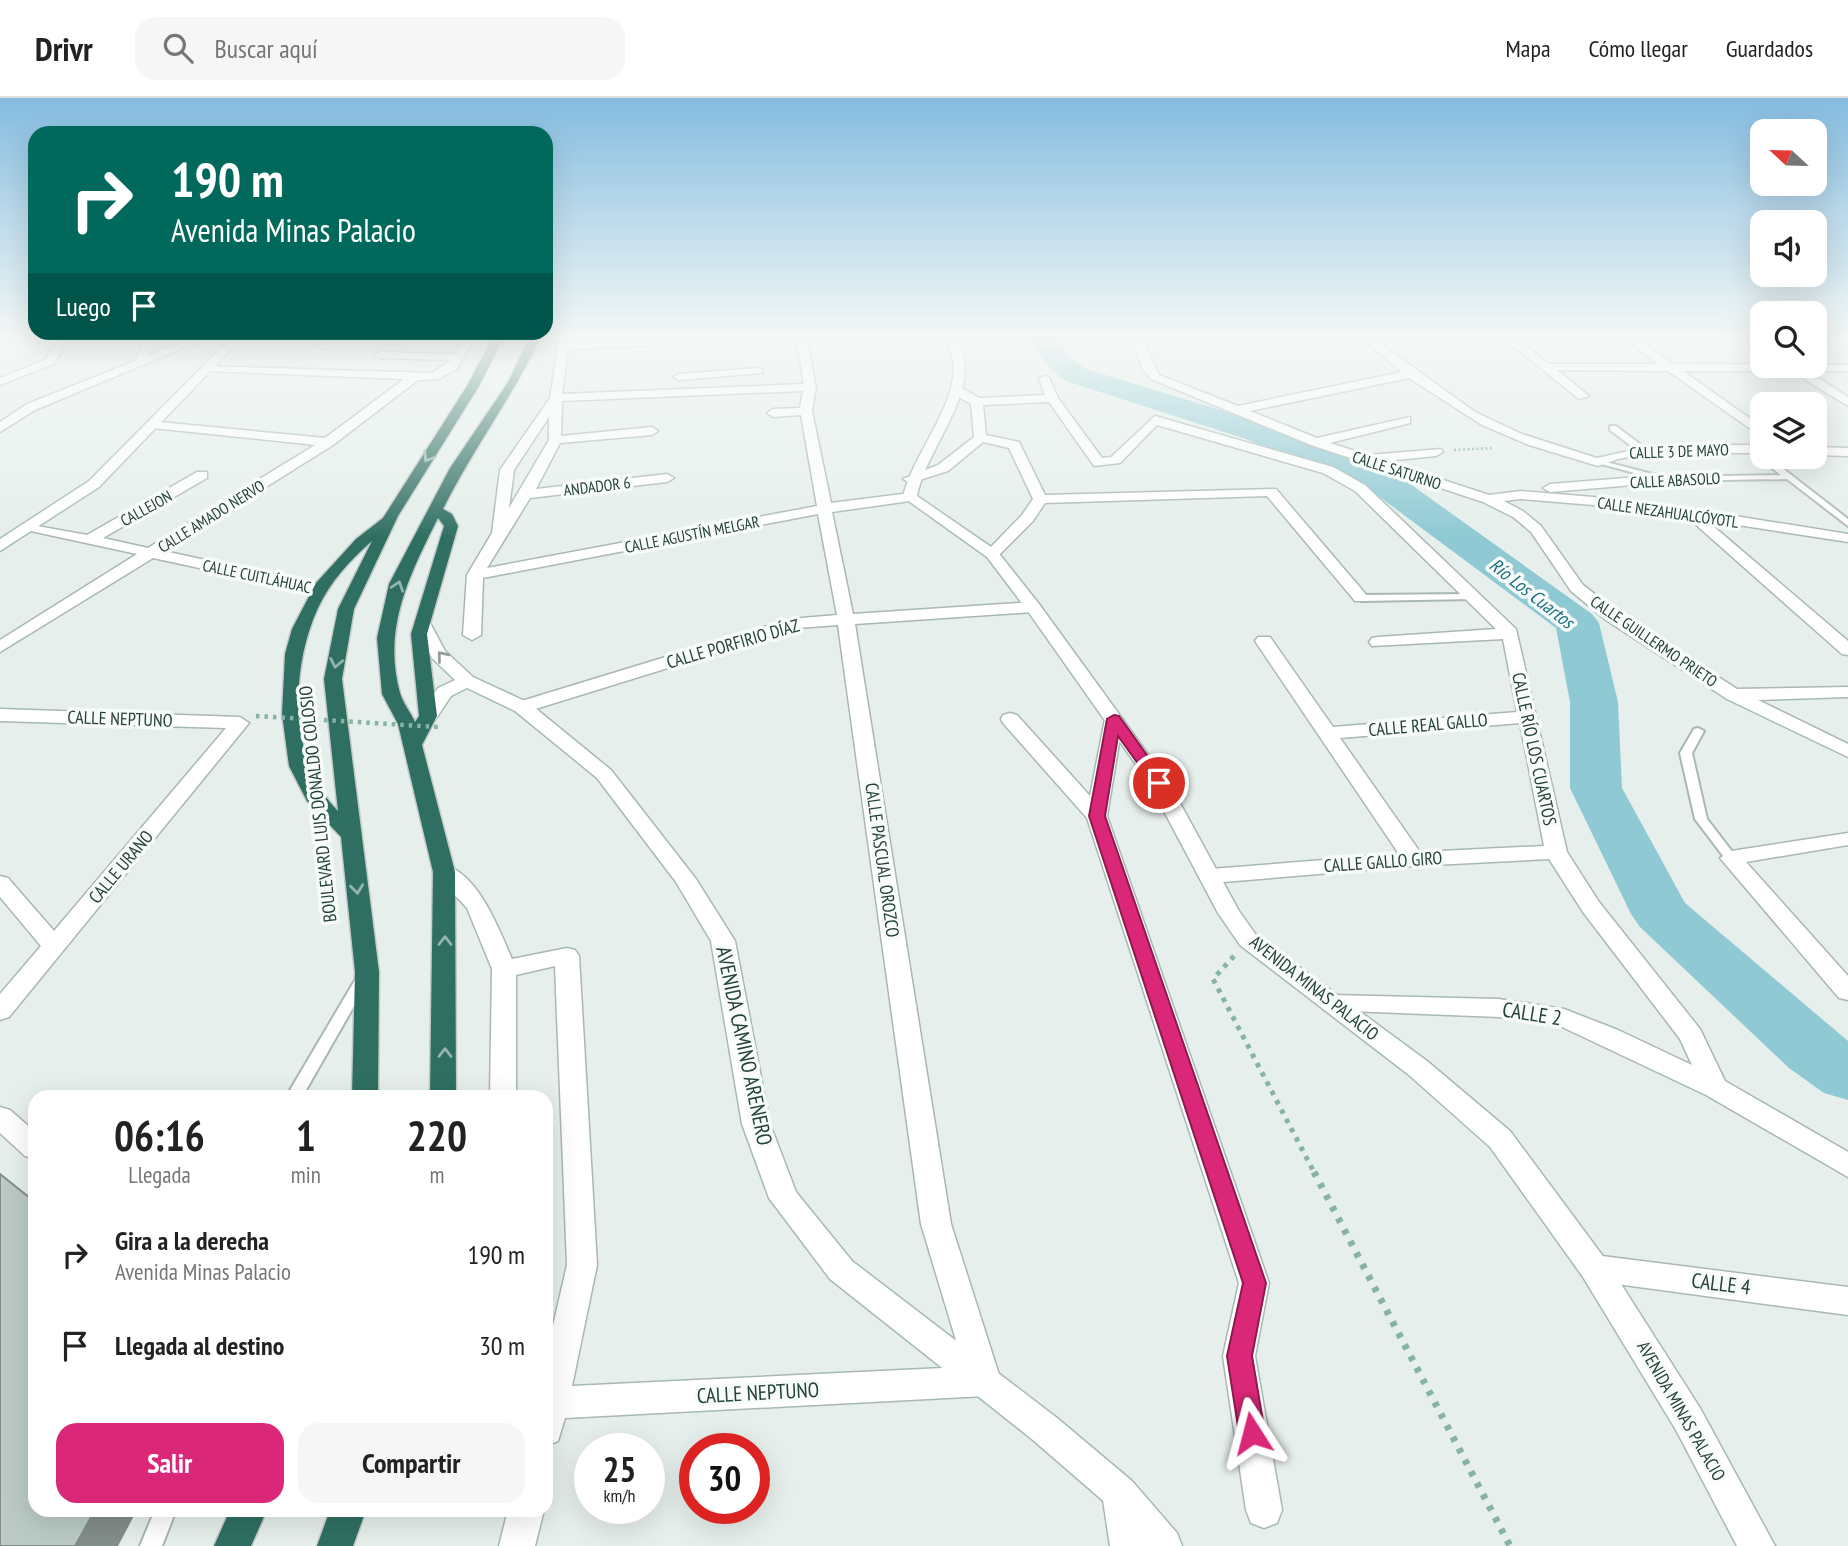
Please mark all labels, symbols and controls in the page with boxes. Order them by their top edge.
search box [135,17,625,80]
text: Drivr [35,27,93,70]
icon: search [159,29,197,67]
text: Buscar aquí [215,32,318,65]
text: Mapa [1506,33,1551,64]
text: Cómo llegar [1589,33,1688,64]
text: Guardados [1726,33,1813,64]
north arrow [1750,119,1827,196]
map controls [1750,119,1827,469]
text: 190 m [171,147,284,211]
icon: right [56,154,147,245]
text: Avenida Minas Palacio [171,209,416,251]
button: sound [1750,210,1827,287]
icon: arrive [125,287,163,325]
text: Luego [56,290,111,323]
button: search [1750,301,1827,378]
button: layers [1750,392,1827,469]
street label: CALLE 3 DE MAYO [1629,439,1729,463]
street label: CALLE SATURNO [1350,446,1444,494]
one-way arrow [423,450,436,463]
street label: CALLE ABASOLO [1629,468,1721,492]
street label: ANDADOR 6 [562,472,632,500]
street label: CALLE AMADO NERVO [154,475,268,557]
street label: CALLEJON [117,486,175,530]
street label: CALLE NEZAHUALCÓYOTL [1596,492,1740,532]
street label: CALLE AGUSTÍN MELGAR [623,511,761,557]
water label: Río Los Cuartos [1485,552,1580,634]
street label: CALLE CUITLÁHUAC [201,555,313,597]
one-way arrow [390,581,404,593]
street label: CALLE GUILLERMO PRIETO [1587,591,1722,691]
street label: CALLE PORFIRIO DÍAZ [664,614,802,673]
one-way arrow [437,651,450,663]
one-way arrow [329,657,344,669]
street label: CALLE RÍO LOS CUARTOS [1507,670,1562,828]
street label: BOULEVARD LUIS DONALDO COLOSIO [294,685,341,923]
street label: CALLE NEPTUNO [67,705,173,732]
street label: CALLE REAL GALLO [1367,708,1489,741]
pin [1129,753,1189,813]
icon: arrive [1140,764,1178,802]
street label: CALLE PASCUAL OROZCO [860,781,905,939]
street label: CALLE URANO [83,825,158,908]
street label: CALLE GALLO GIRO [1323,846,1443,877]
one-way arrow [349,883,364,895]
street label: AVENIDA MINAS PALACIO [1245,930,1384,1045]
one-way arrow [437,935,453,945]
street label: AVENIDA CAMINO ARENERO [710,944,779,1148]
street label: CALLE 2 [1501,996,1564,1031]
one-way arrow [437,1047,453,1058]
text: 06:16 [114,1108,205,1163]
text: 1 [296,1108,316,1163]
text: 220 [407,1108,467,1163]
text: Llegada [128,1160,191,1189]
text: min [291,1160,321,1189]
text: m [429,1160,444,1189]
text: Gira a la derecha [115,1224,269,1257]
icon: right [56,1236,94,1274]
text: 190 m [467,1238,525,1271]
text: Avenida Minas Palacio [115,1257,291,1286]
street label: CALLE 4 [1690,1266,1753,1301]
icon: arrive [56,1327,94,1365]
text: Llegada al destino [115,1329,284,1362]
text: 30 m [479,1329,525,1362]
street label: AVENIDA MINAS PALACIO [1632,1337,1731,1485]
street label: CALLE NEPTUNO [696,1376,820,1409]
position arrow [1215,1396,1289,1470]
button: Salir [56,1423,284,1503]
button: Compartir [298,1423,525,1503]
speed limit sign: 30 [679,1433,770,1524]
text: 25 [603,1446,636,1492]
text: km/h [604,1484,635,1507]

